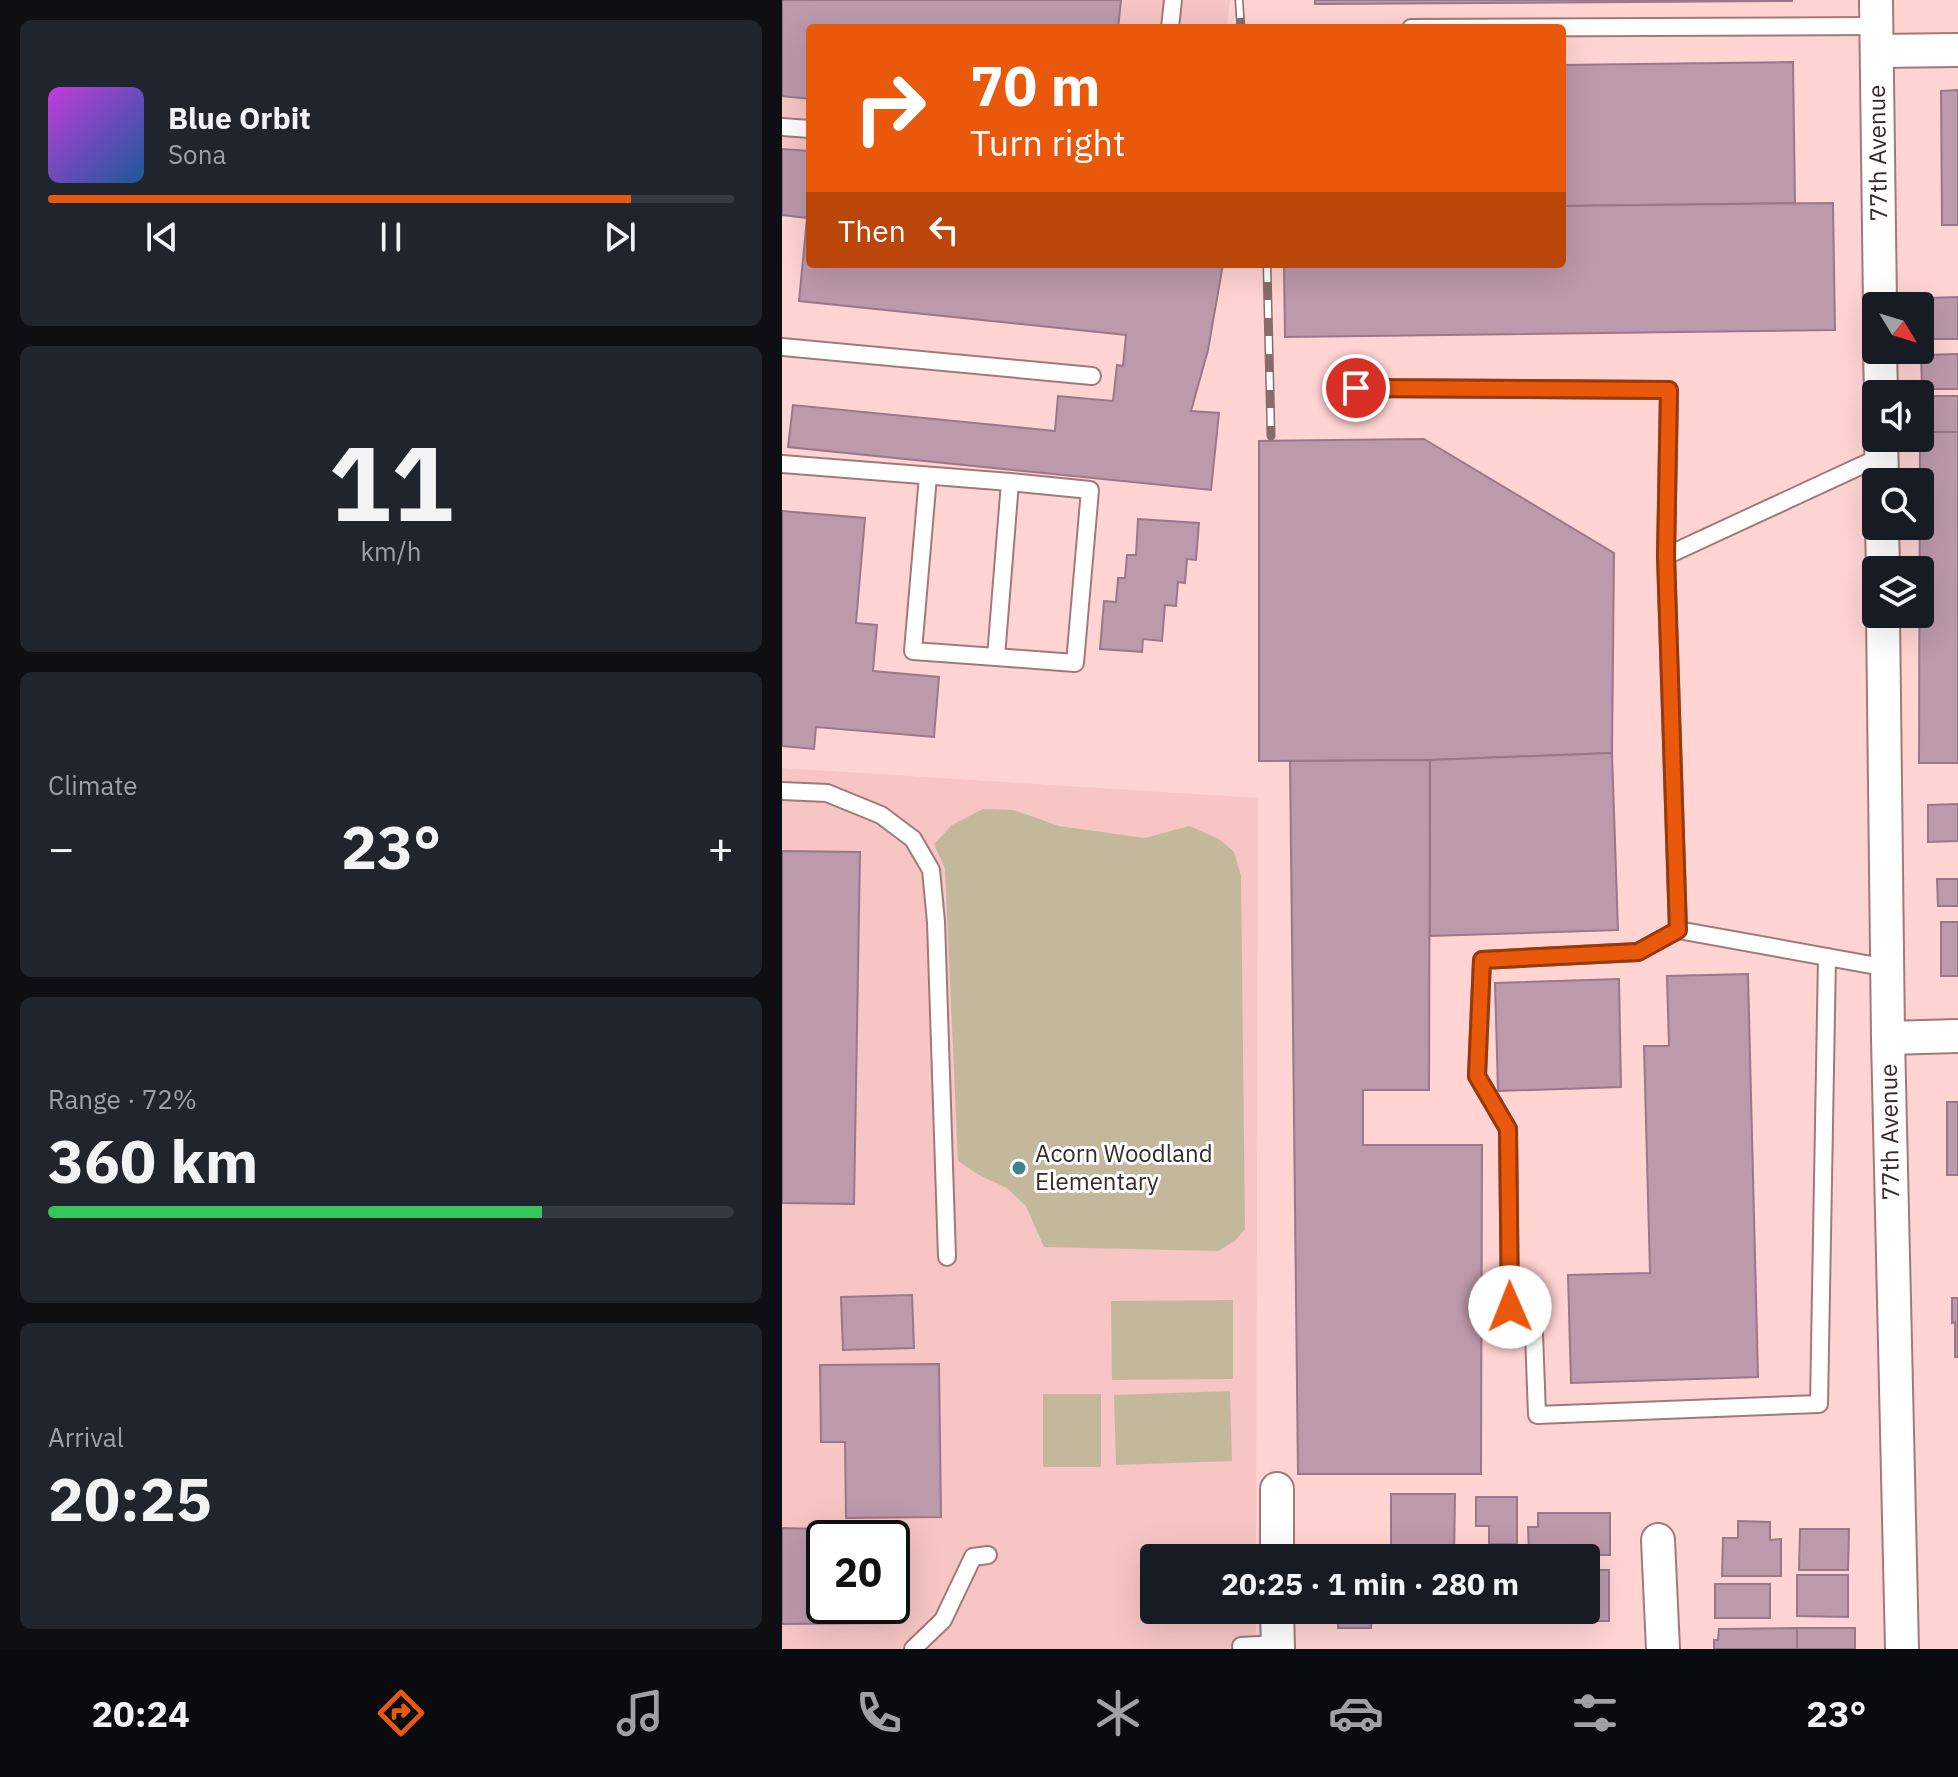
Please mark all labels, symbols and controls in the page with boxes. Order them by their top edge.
text: 70 m [970,49,1100,121]
icon: right [838,56,942,160]
street label: 77th Avenue [1860,84,1894,222]
text: Blue Orbit [168,98,311,137]
text: Turn right [970,119,1126,166]
text: Sona [168,137,226,171]
icon: left [922,208,966,252]
text: Then [838,211,906,250]
icon: previous [140,215,184,259]
icon: pause [369,215,413,259]
icon: next [598,215,642,259]
north arrow [1862,292,1934,364]
map controls [1862,292,1934,628]
pin [1322,354,1390,422]
icon: arrive [1334,366,1378,410]
button: sound [1862,380,1934,452]
text: 11 [329,414,453,550]
button: search [1862,468,1934,540]
text: km/h [360,534,422,568]
button: layers [1862,556,1934,628]
text: Climate [48,768,138,802]
text: 23° [341,807,441,886]
text: − [48,819,74,876]
text: + [708,819,734,876]
street label: 77th Avenue [1872,1063,1906,1201]
text: Range · 72% [48,1082,197,1116]
text: 360 km [48,1121,258,1200]
place label: Acorn Woodland Elementary [1035,1137,1213,1197]
marker: Acorn Woodland Elementary [1010,1159,1028,1177]
position arrow [1468,1265,1552,1349]
text: Arrival [48,1420,124,1454]
text: 20:25 [48,1459,212,1538]
speed limit sign: 20 [806,1520,910,1624]
text: 20:25 · 1 min · 280 m [1221,1564,1519,1603]
icon: directions [373,1685,429,1741]
icon: music [612,1685,668,1741]
icon: phone [851,1685,907,1741]
icon: climate [1090,1685,1146,1741]
icon: car [1328,1685,1384,1741]
icon: filters [1567,1685,1623,1741]
text: 20:24 [91,1690,190,1737]
text: 23° [1806,1690,1866,1737]

